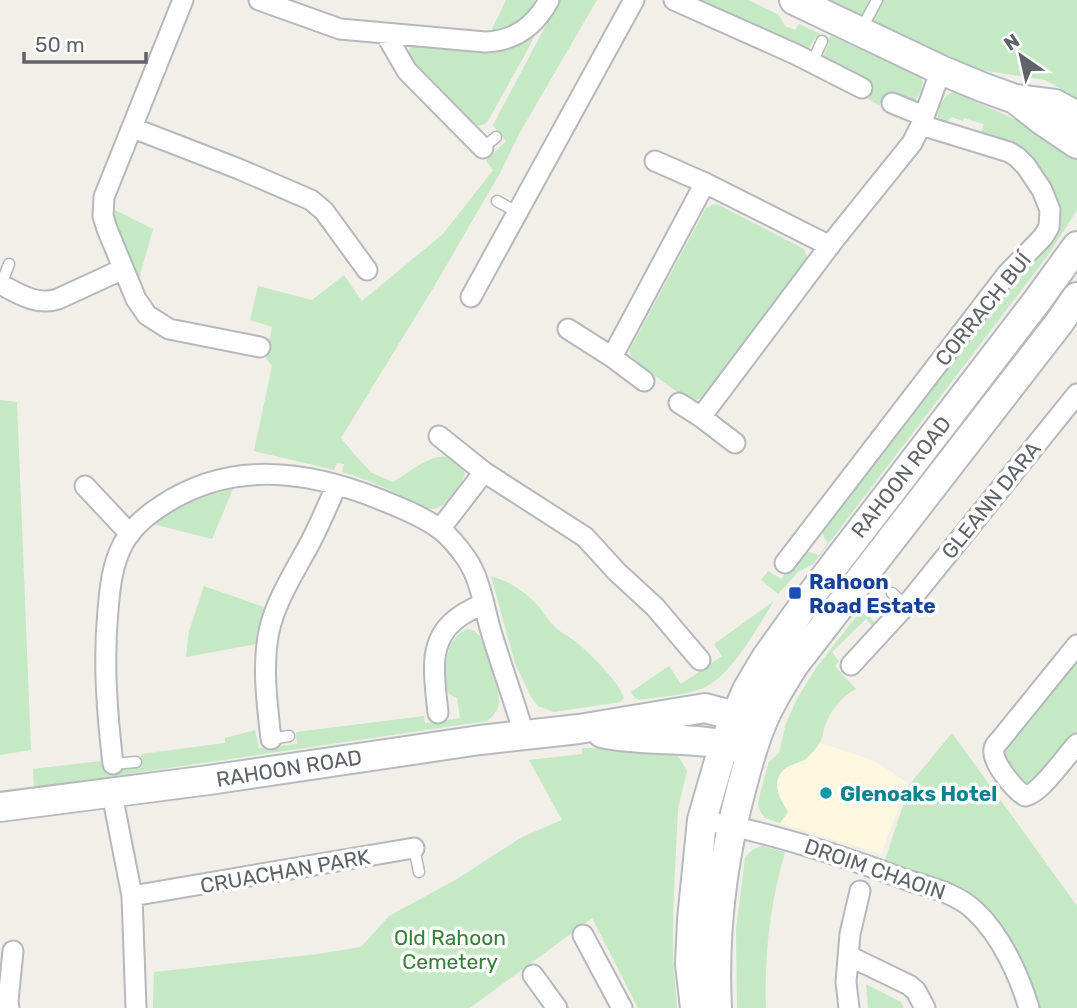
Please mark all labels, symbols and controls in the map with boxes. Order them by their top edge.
scale bar [24,21,147,65]
north arrow [986,21,1056,91]
text: N [1000,29,1024,56]
text: 50 m [35,32,85,57]
street label: CORRACH BUÍ [930,246,1037,371]
street label: RAHOON ROAD [846,411,956,543]
street label: GLEANN DARA [936,436,1046,564]
place label: Rahoon Road Estate [809,569,936,618]
marker: Rahoon Road Estate [787,585,803,601]
street label: RAHOON ROAD [214,744,364,792]
place label: Glenoaks Hotel [840,781,997,806]
marker: Glenoaks Hotel [818,785,834,801]
street label: DROIM CHAOIN [801,833,949,905]
street label: CRUACHAN PARK [198,844,372,898]
park label: Old Rahoon Cemetery [394,925,506,974]

